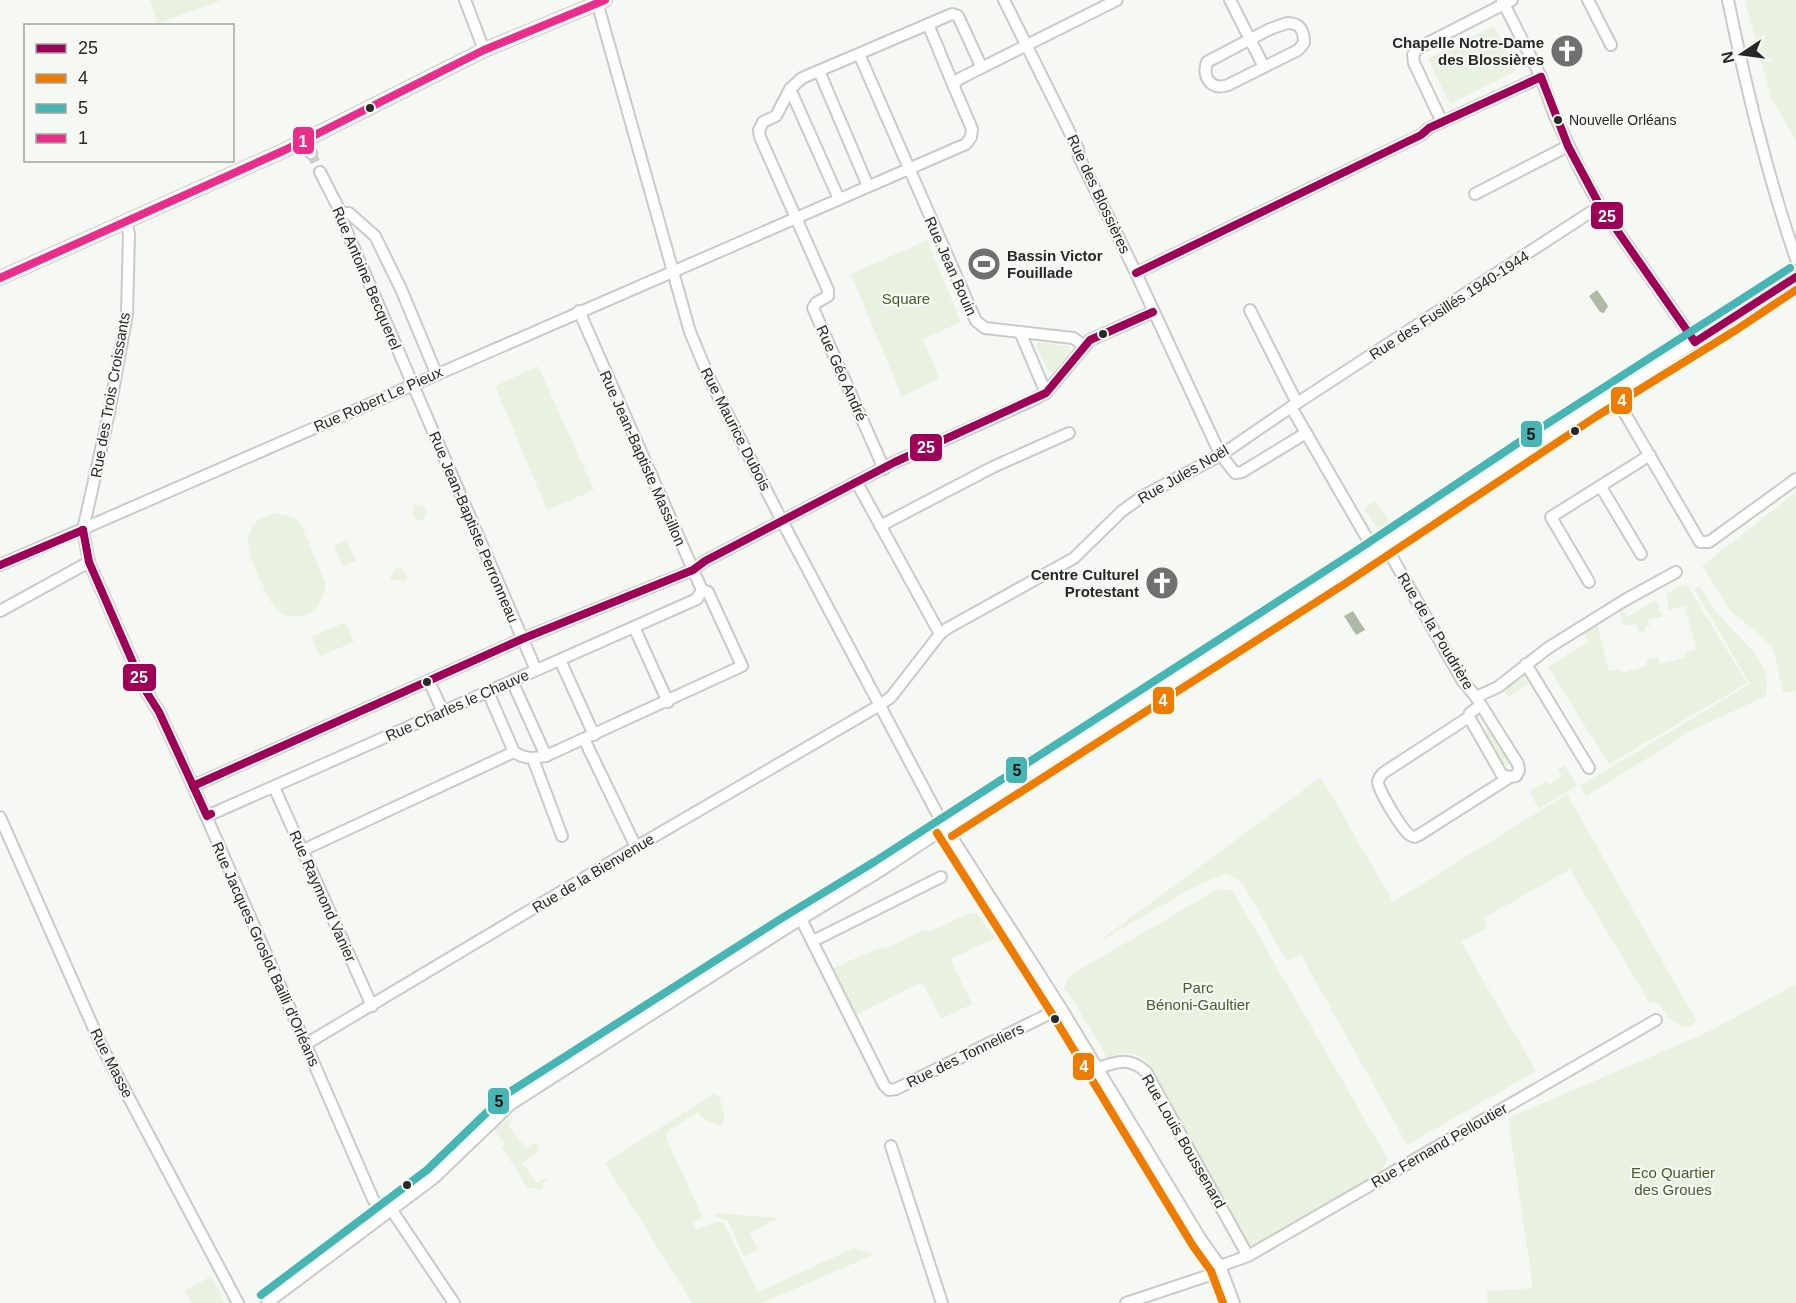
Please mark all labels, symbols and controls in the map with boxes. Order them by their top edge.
legend [24,24,234,162]
north arrow [1712,24,1772,84]
church icon: Chapelle Notre-Dame des Blossières [1549,33,1585,69]
place label: Chapelle Notre-Dame des Blossières [1392,34,1544,68]
text: 25 [78,38,98,58]
text: N [1718,50,1737,65]
text: 4 [78,68,88,88]
text: 5 [78,98,88,118]
unlabelled marker [364,102,376,114]
place label: Nouvelle Orléans [1569,112,1676,128]
marker: Nouvelle Orléans [1552,114,1564,126]
line badge: 1 [292,126,315,155]
text: 1 [78,128,88,148]
street label: Rue des Blossières [1064,132,1134,256]
text: 1 [299,133,308,150]
line badge: 25 [1590,201,1624,230]
street label: Rue Antoine Becquerel [329,204,405,352]
text: 25 [1598,208,1616,225]
street label: Rue Jean Bouin [922,214,980,318]
sports icon: Bassin Victor Fouillade [966,246,1002,282]
place label: Bassin Victor Fouillade [1007,247,1103,281]
street label: Rue des Fusillés 1940-1944 [1366,247,1532,363]
park label: Square [882,290,930,307]
street label: Rue des Trois Croissants [87,311,133,479]
street label: Rue Géo André [813,322,871,424]
unlabelled marker [1097,328,1109,340]
street label: Rue Robert Le Pieux [311,363,446,435]
street label: Rue Maurice Dubois [698,365,774,493]
street label: Rue Jean-Baptiste Massillon [597,368,689,548]
line badge: 4 [1610,386,1633,415]
text: 4 [1618,392,1627,409]
line badge: 5 [1520,420,1543,448]
unlabelled marker [1569,425,1581,437]
text: 5 [1527,426,1536,443]
street label: Rue Jean-Baptiste Perronneau [426,429,522,625]
line badge: 25 [909,433,943,462]
text: 25 [917,439,935,456]
street label: Rue Jules Noël [1135,441,1231,507]
church icon: Centre Culturel Protestant [1144,565,1180,601]
place label: Centre Culturel Protestant [1031,566,1139,600]
street label: Rue de la Poudrière [1394,569,1478,693]
line badge: 25 [122,663,157,692]
street label: Rue Charles le Chauve [383,666,531,744]
text: 25 [130,669,148,686]
unlabelled marker [421,676,433,688]
line badge: 4 [1152,686,1175,715]
text: 4 [1159,692,1168,709]
line badge: 5 [1005,756,1028,784]
text: 5 [1013,762,1022,779]
street label: Rue Raymond Vanier [286,828,360,964]
street label: Rue de la Bienvenue [529,830,657,916]
street label: Rue Jacques Groslot Bailli d'Orléans [209,839,323,1069]
park label: Parc Bénoni-Gaultier [1146,979,1250,1013]
unlabelled marker [1049,1013,1061,1025]
street label: Rue des Tonneliers [904,1019,1026,1091]
street label: Rue Masse [87,1025,137,1101]
line badge: 4 [1072,1052,1095,1081]
text: 4 [1080,1058,1089,1075]
street label: Rue Louis Boussenard [1139,1071,1229,1211]
line badge: 5 [487,1087,510,1115]
text: 5 [495,1093,504,1110]
street label: Rue Fernand Pelloutier [1368,1099,1510,1191]
park label: Eco Quartier des Groues [1631,1164,1715,1198]
unlabelled marker [401,1179,413,1191]

